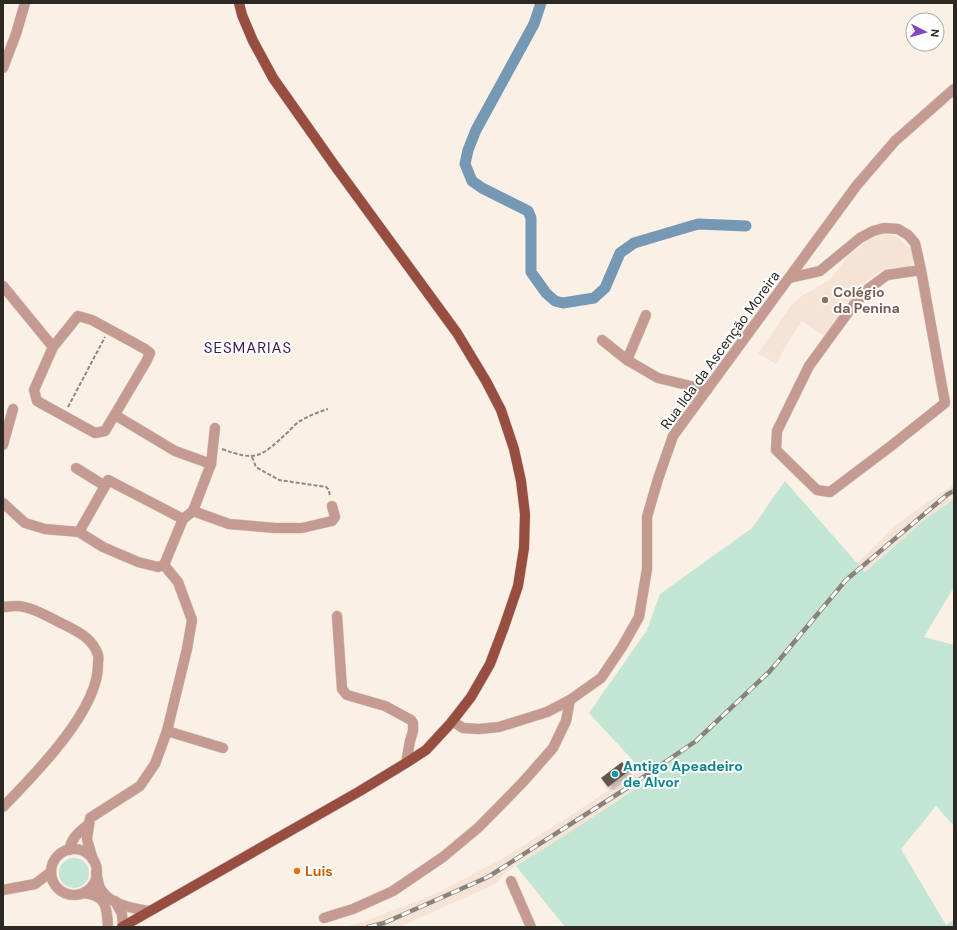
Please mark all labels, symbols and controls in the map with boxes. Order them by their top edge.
north arrow [905,12,945,52]
text: N [928,28,942,38]
street label: Rua Ilda da Ascenção Moreira [656,267,784,433]
place label: Colégio da Penina [833,283,900,317]
marker: Colégio da Penina [820,295,830,305]
district label: SESMARIAS [204,338,292,358]
place label: Antigo Apeadeiro de Alvor [623,757,743,791]
marker: Antigo Apeadeiro de Alvor [610,769,620,779]
place label: Luis [305,862,333,880]
marker: Luis [292,866,302,876]

